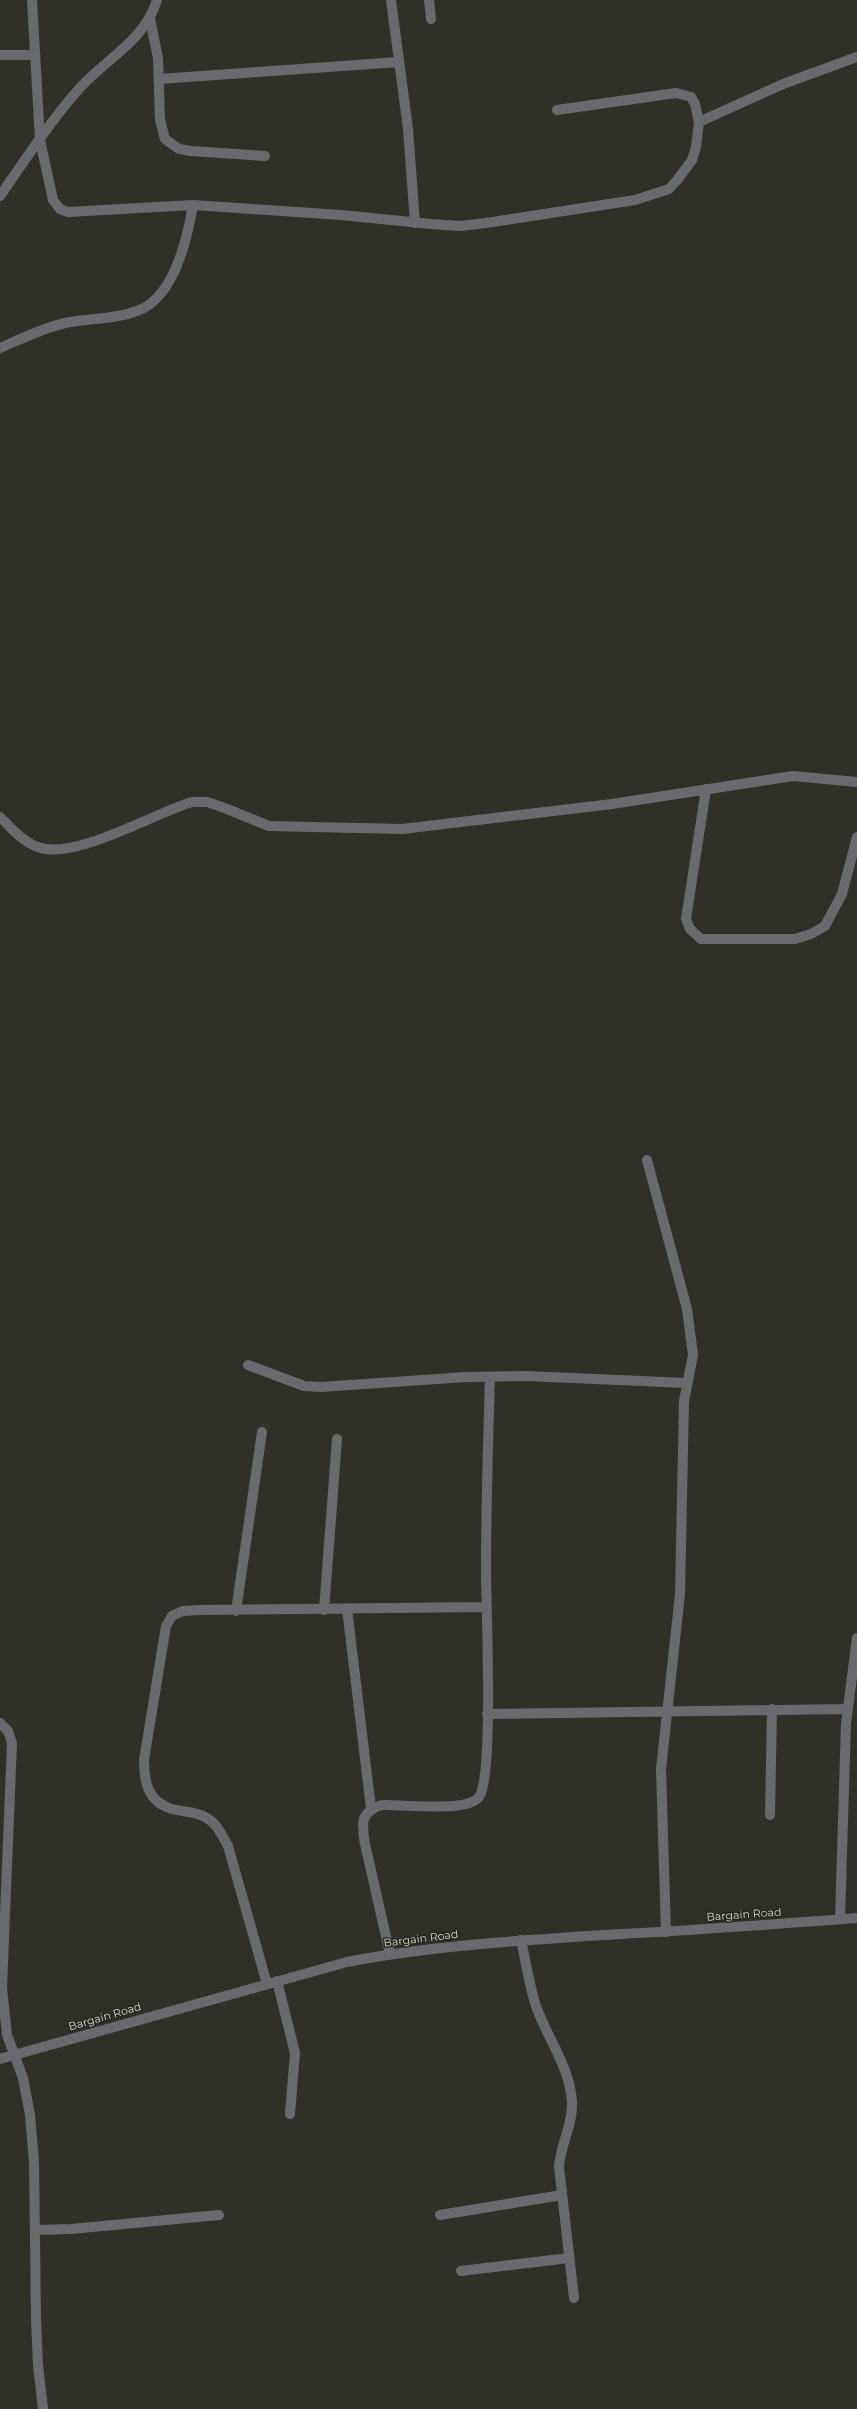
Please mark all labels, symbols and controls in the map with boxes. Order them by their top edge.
street label: Bargain Road [706,1906,782,1924]
street label: Bargain Road [383,1928,459,1950]
street label: Bargain Road [67,2000,143,2034]

